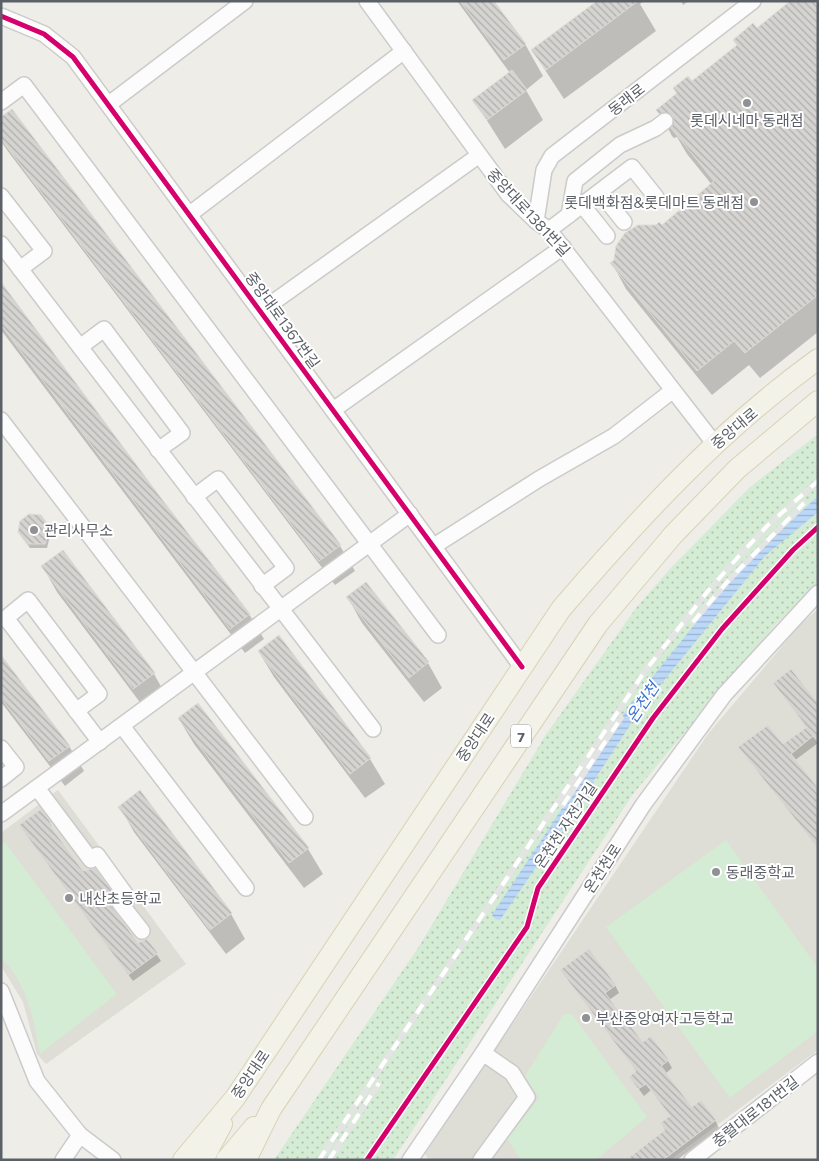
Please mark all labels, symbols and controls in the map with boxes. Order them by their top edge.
street label: 동래로 [604,79,648,119]
marker: 롯데시네마 동래점 [741,97,753,109]
place label: 롯데시네마 동래점 [690,111,804,129]
street label: 중앙대로1381번길 [484,164,574,260]
place label: 롯데백화점&롯데마트 동래점 [565,193,744,211]
marker: 롯데백화점&롯데마트 동래점 [748,196,760,208]
street label: 중앙대로1367번길 [242,268,324,372]
street label: 중앙대로 [707,403,761,453]
place label: 관리사무소 [44,521,113,539]
marker: 관리사무소 [28,524,40,536]
water label: 온천천 [622,676,663,726]
street label: 중앙대로 [452,709,498,765]
road number: 7 [511,724,531,748]
street label: 온천천 자전거길 [530,779,600,871]
street label: 온천천로 [579,840,625,896]
place label: 동래중학교 [726,863,795,881]
marker: 동래중학교 [710,866,722,878]
place label: 내산초등학교 [79,889,162,907]
marker: 내산초등학교 [63,892,75,904]
place label: 부산중앙여자고등학교 [596,1009,734,1027]
marker: 부산중앙여자고등학교 [580,1012,592,1024]
street label: 중앙대로 [227,1046,273,1102]
street label: 충렬대로181번길 [708,1072,802,1150]

